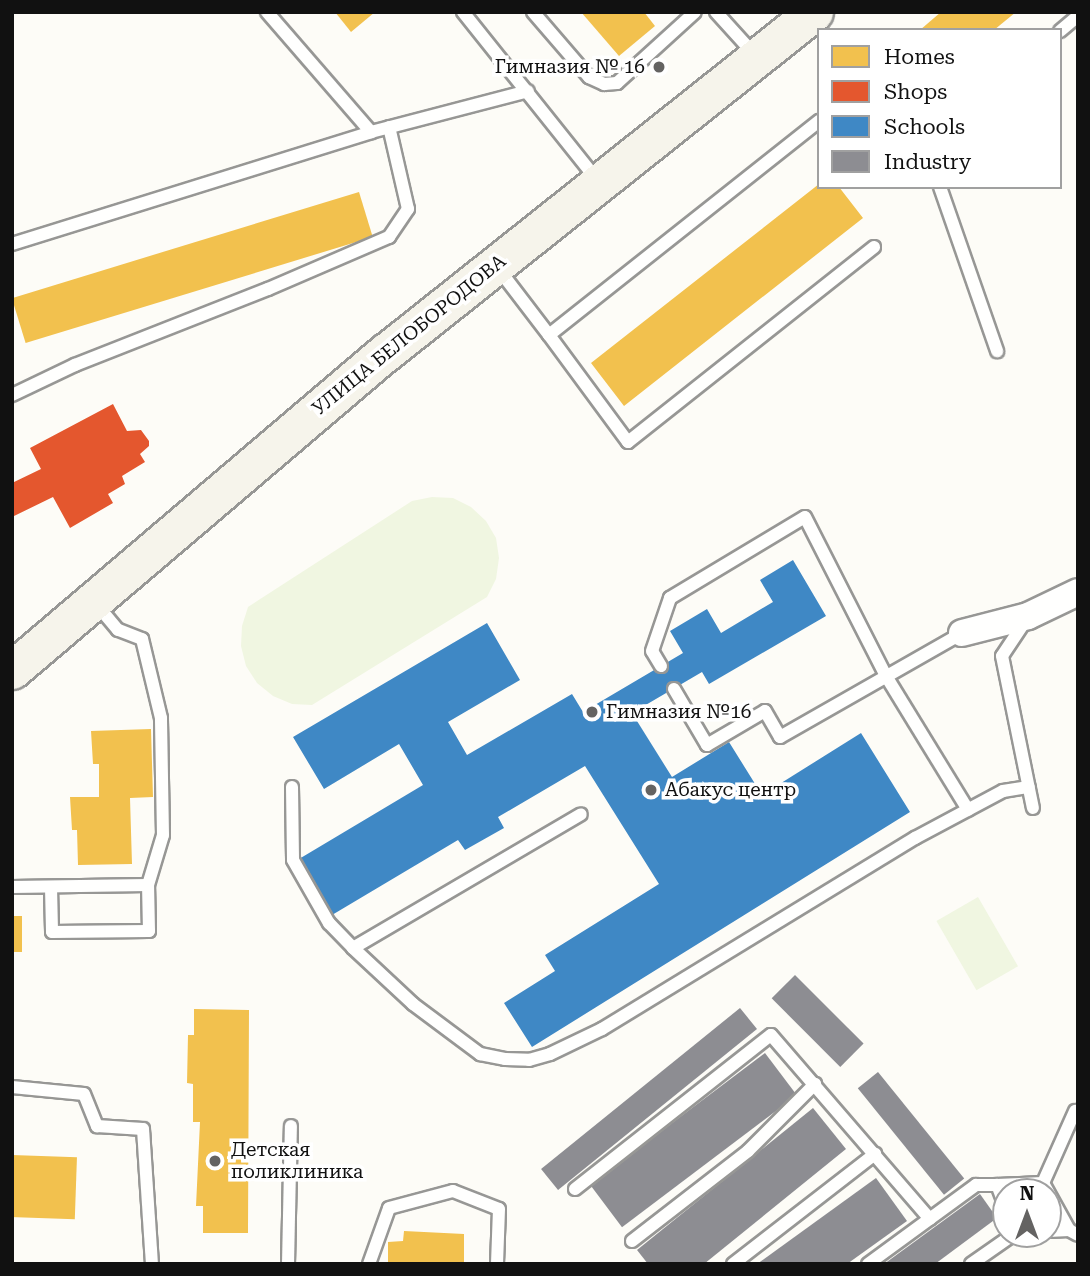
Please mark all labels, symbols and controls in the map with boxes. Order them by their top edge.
legend [817,28,1062,189]
text: Homes [884,45,955,69]
place label: Гимназия № 16 [495,56,645,78]
marker: Гимназия № 16 [651,59,667,75]
text: Shops [884,80,947,104]
text: Schools [884,115,965,139]
text: Industry [884,150,971,174]
street label: УЛИЦА БЕЛОБОРОДОВА [308,250,510,420]
place label: Гимназия №16 [606,701,751,723]
marker: Гимназия №16 [584,704,600,720]
place label: Абакус центр [665,779,796,801]
marker: Абакус центр [643,782,659,798]
place label: Детская поликлиника [231,1139,363,1183]
marker: Детская поликлиника [205,1151,225,1171]
north arrow [992,1178,1062,1248]
text: N [1020,1182,1034,1205]

